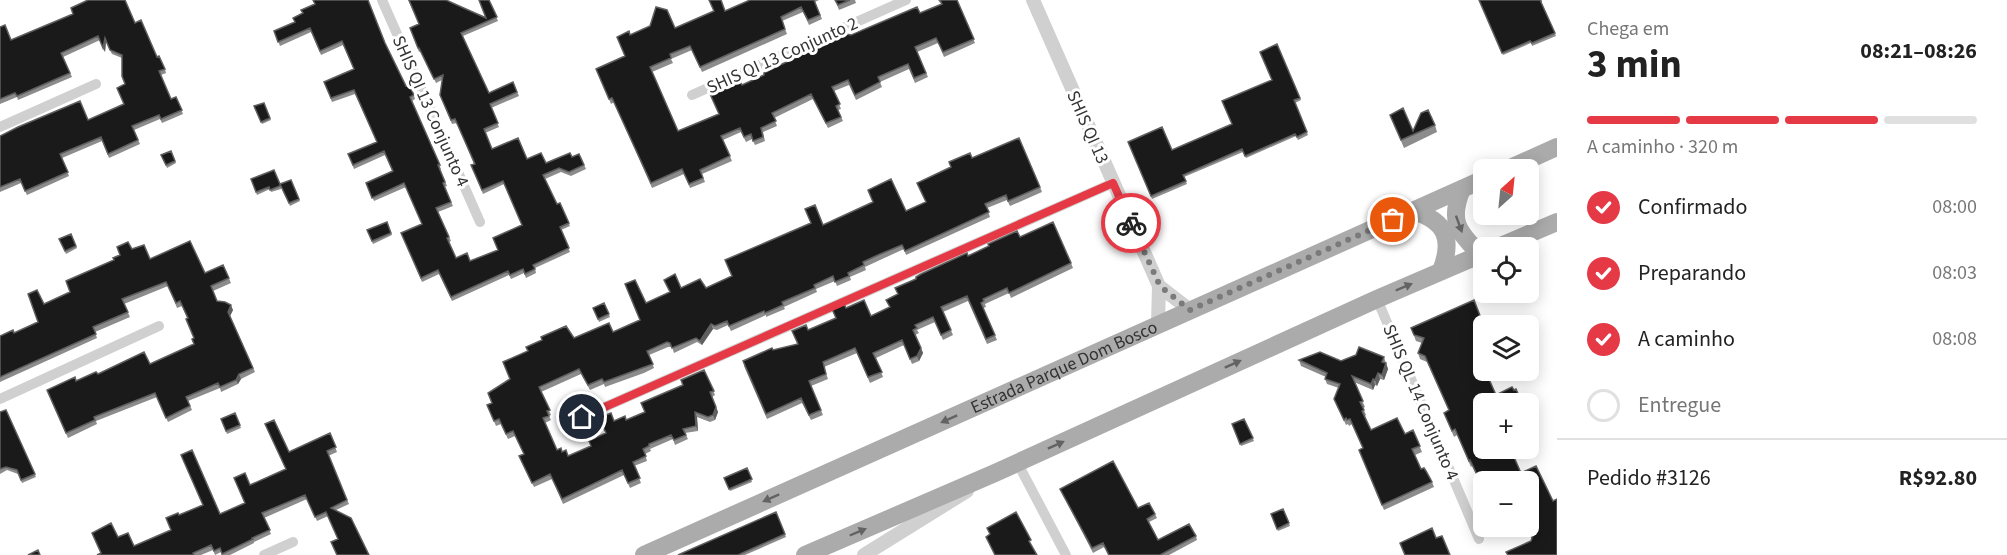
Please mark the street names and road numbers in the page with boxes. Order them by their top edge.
street label: SHIS QI 13 Conjunto 2 [703,11,862,100]
street label: SHIS QI 13 Conjunto 4 [386,32,475,191]
street label: SHIS QI 13 [1060,87,1115,168]
street label: Estrada Parque Dom Bosco [967,315,1161,420]
street label: SHIS QL 14 Conjunto 4 [1376,320,1465,484]

